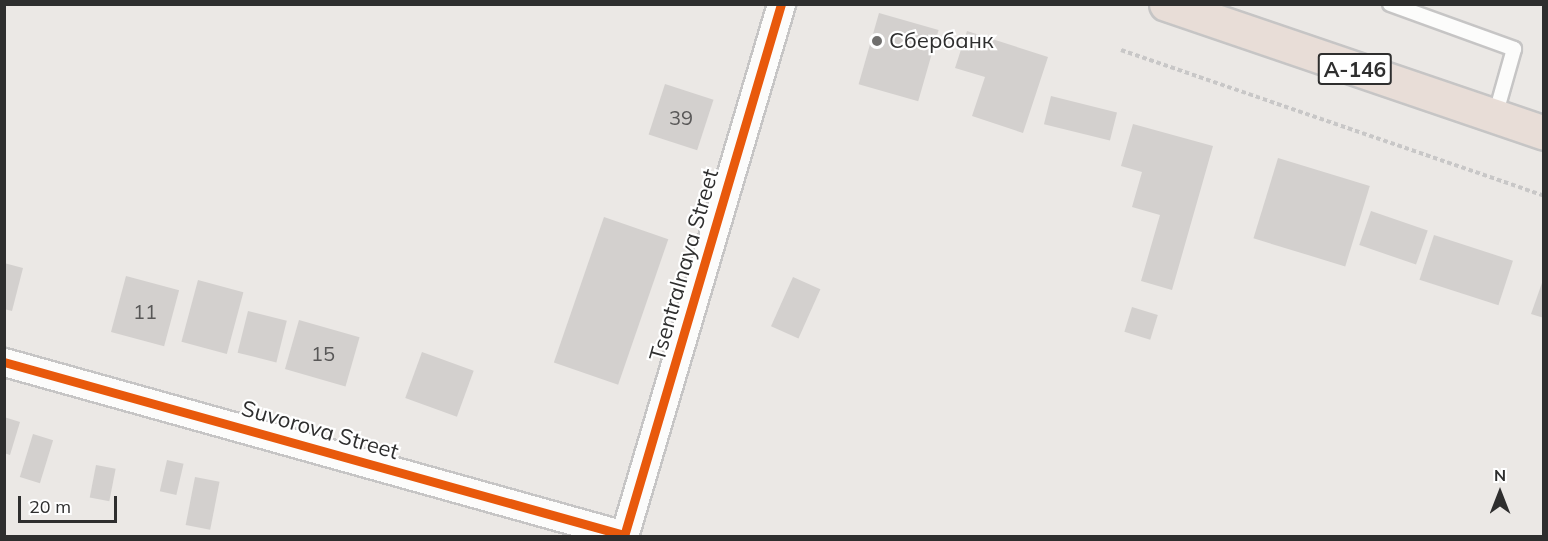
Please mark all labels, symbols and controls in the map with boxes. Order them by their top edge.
place label: Сбербанк [889,28,994,54]
marker: Сбербанк [870,34,884,48]
road number: А-146 [1318,51,1392,87]
house number: 39 [669,105,693,129]
street label: Tsentralnaya Street [644,166,724,364]
house number: 11 [133,299,157,323]
house number: 15 [311,341,335,365]
street label: Suvorova Street [239,395,401,465]
north arrow [1470,463,1530,523]
text: N [1494,465,1506,485]
scale bar [21,484,120,522]
text: 20 m [29,495,71,518]

